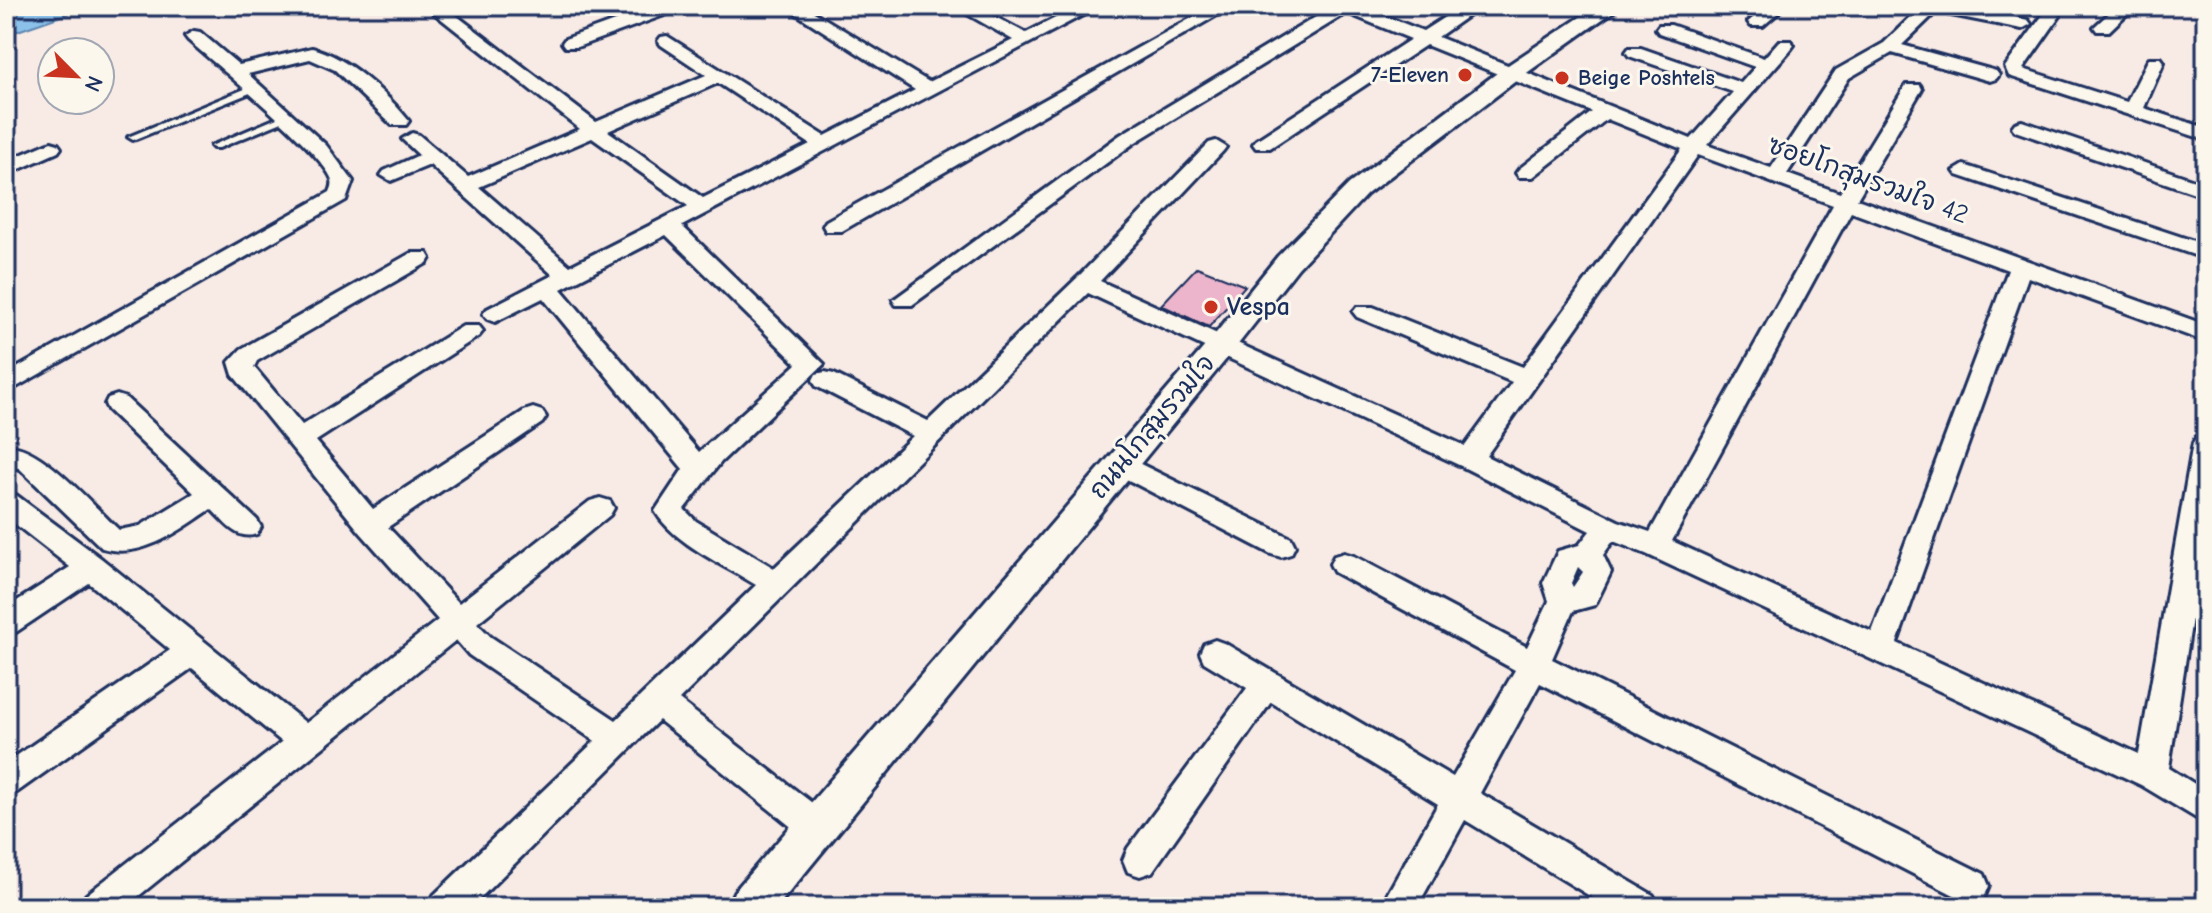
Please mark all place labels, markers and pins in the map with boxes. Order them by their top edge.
place label: 7-Eleven [1371,62,1449,88]
place label: Beige Poshtels [1578,65,1715,91]
marker: 7-Eleven [1456,66,1474,84]
marker: Beige Poshtels [1553,69,1571,87]
place label: Vespa [1227,292,1290,322]
marker: Vespa [1202,298,1220,316]

